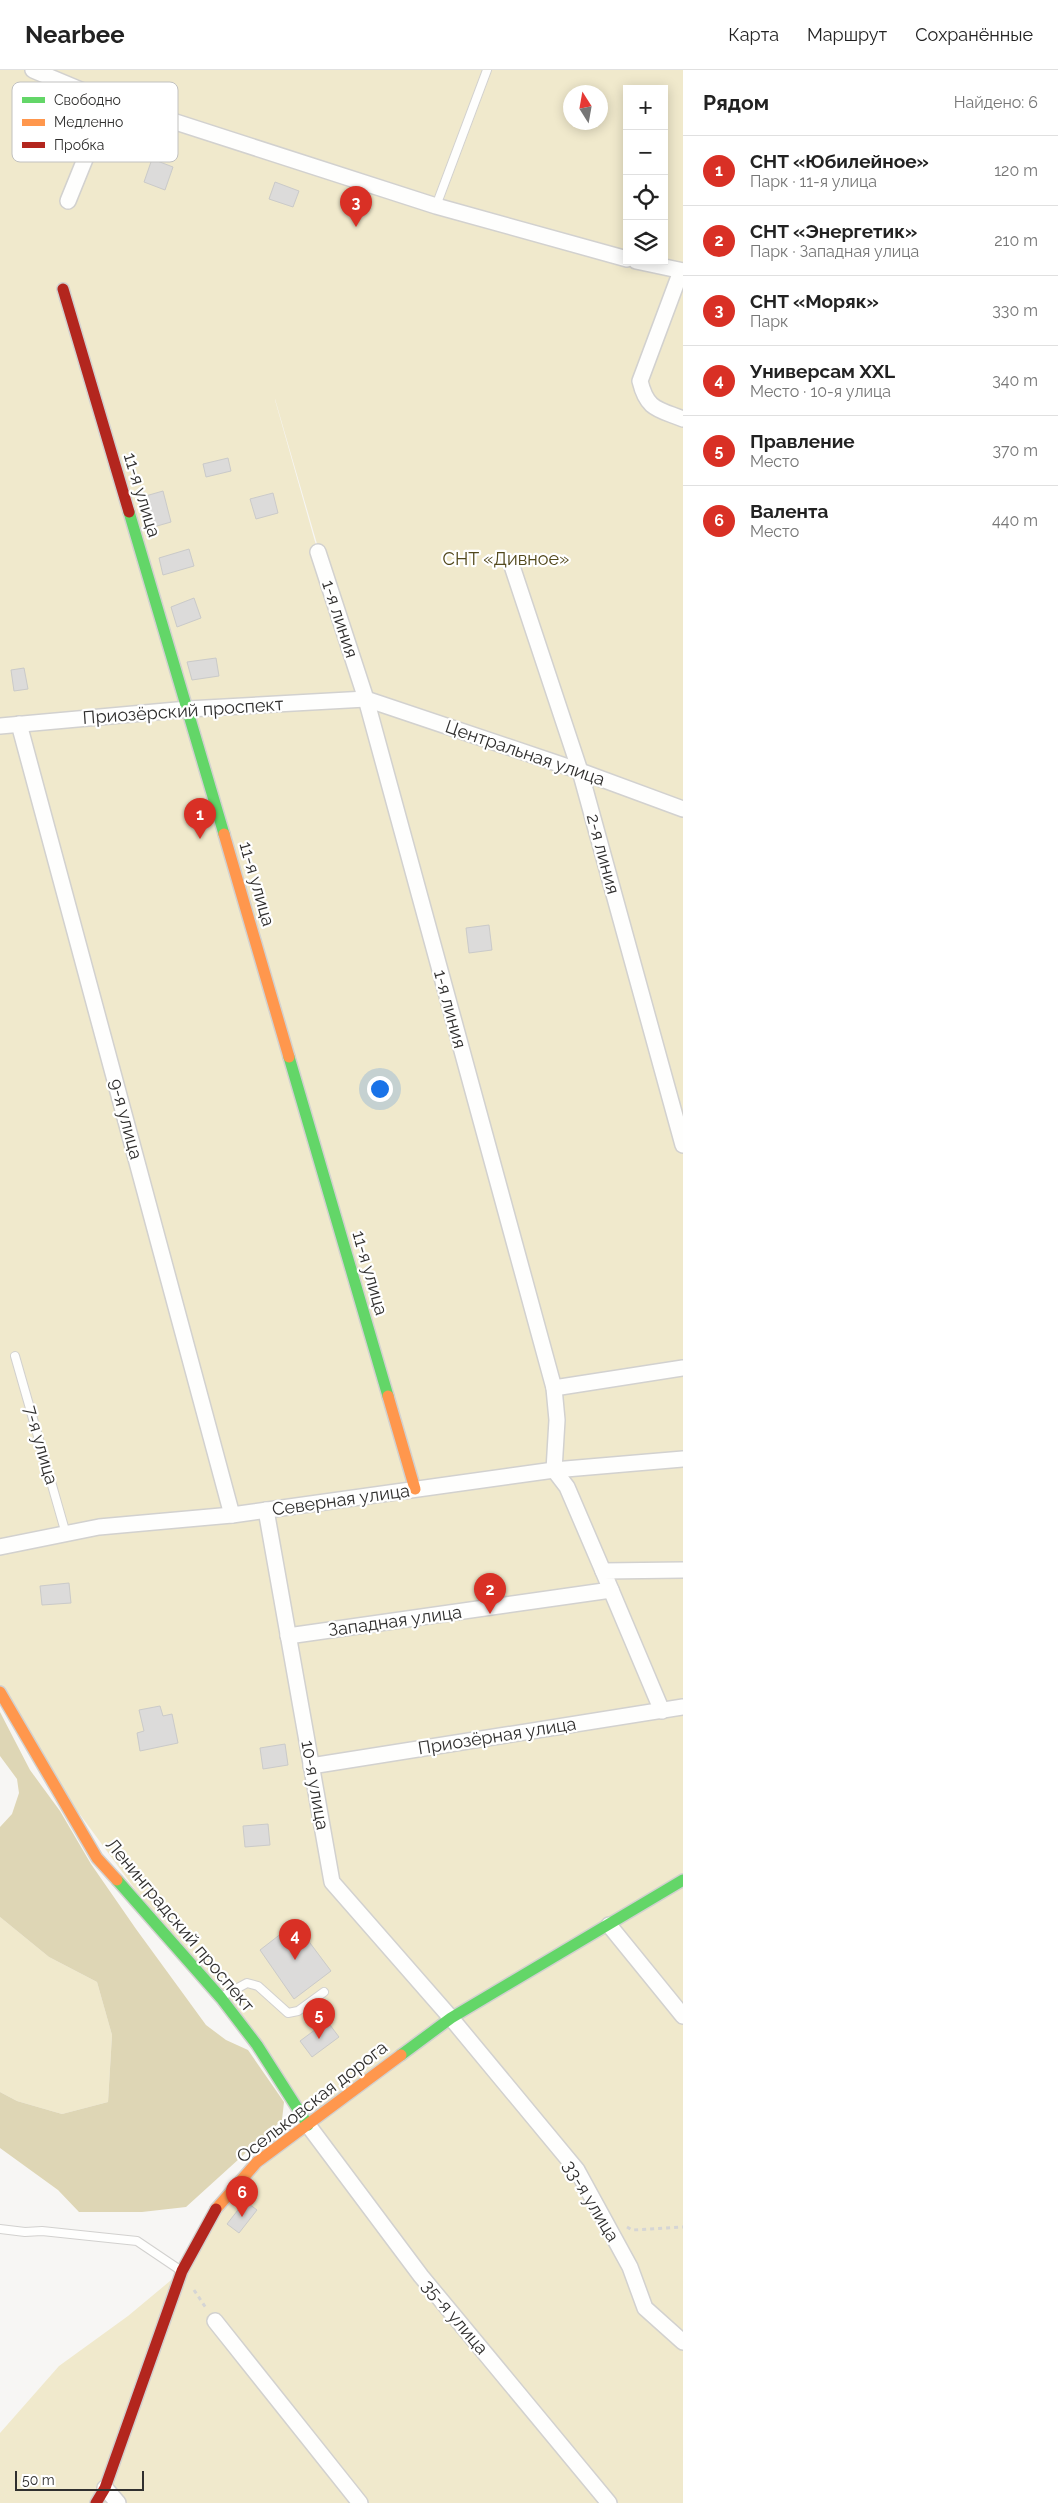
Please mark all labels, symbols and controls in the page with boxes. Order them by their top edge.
text: Nearbee [25,20,125,49]
text: Карта [728,24,779,45]
text: Маршрут [807,24,887,45]
text: Сохранённые [915,24,1033,45]
legend [12,82,178,162]
north arrow [563,85,608,130]
map controls [623,85,668,265]
button: + [623,85,668,130]
text: Рядом [703,90,769,115]
text: Свободно [54,92,121,108]
text: Найдено: 6 [954,93,1038,112]
text: Медленно [54,114,123,130]
button: − [623,130,668,175]
text: Пробка [54,137,104,153]
text: СНТ «Юбилейное» [750,150,929,172]
text: 1 [715,161,723,180]
text: 120 m [994,161,1038,180]
text: Парк · 11-я улица [750,172,877,191]
button: locate [623,175,668,220]
pin: 3 [340,186,372,227]
button: layers [623,220,668,265]
text: СНТ «Энергетик» [750,220,917,242]
text: 2 [714,231,724,250]
text: 210 m [994,231,1038,250]
text: Парк · Западная улица [750,242,919,261]
text: СНТ «Моряк» [750,290,879,312]
text: 3 [715,301,723,320]
text: 330 m [992,301,1038,320]
text: Парк [750,312,788,331]
text: Универсам XXL [750,360,895,382]
text: 4 [714,371,724,390]
text: 340 m [992,371,1038,390]
text: Место · 10-я улица [750,382,891,401]
text: Правление [750,430,855,452]
text: 5 [715,441,723,460]
text: 370 m [992,441,1038,460]
street label: 11-я улица [120,450,165,540]
text: Место [750,452,799,471]
text: Валента [750,500,828,522]
text: 6 [714,511,724,530]
text: 440 m [992,511,1038,530]
text: Место [750,522,799,541]
park label: СНТ «Дивное» [443,548,569,569]
street label: 1-я линия [318,577,363,660]
street label: Приозёрский проспект [82,693,284,728]
street label: Центральная улица [443,715,608,790]
pin: 1 [184,798,216,839]
street label: 2-я линия [583,811,624,896]
street label: 11-я улица [235,839,280,929]
street label: 1-я линия [430,967,471,1050]
street label: 9-я улица [106,1076,147,1161]
your location [367,1076,393,1102]
street label: 11-я улица [348,1228,393,1318]
street label: 7-я улица [20,1403,63,1487]
street label: Северная улица [271,1479,411,1520]
pin: 2 [474,1573,506,1614]
street label: Западная улица [327,1601,463,1640]
street label: Приозёрная улица [416,1713,578,1758]
street label: 10-я улица [297,1738,334,1831]
street label: Ленинградский проспект [102,1834,259,2016]
pin: 4 [279,1919,311,1960]
pin: 5 [303,1998,335,2039]
street label: Осельковская дорога [232,2036,391,2167]
street label: 33-я улица [559,2156,624,2245]
pin: 6 [226,2176,258,2217]
street label: 35-я улица [418,2275,493,2358]
scale bar [15,2468,144,2491]
text: 50 m [22,2472,55,2488]

